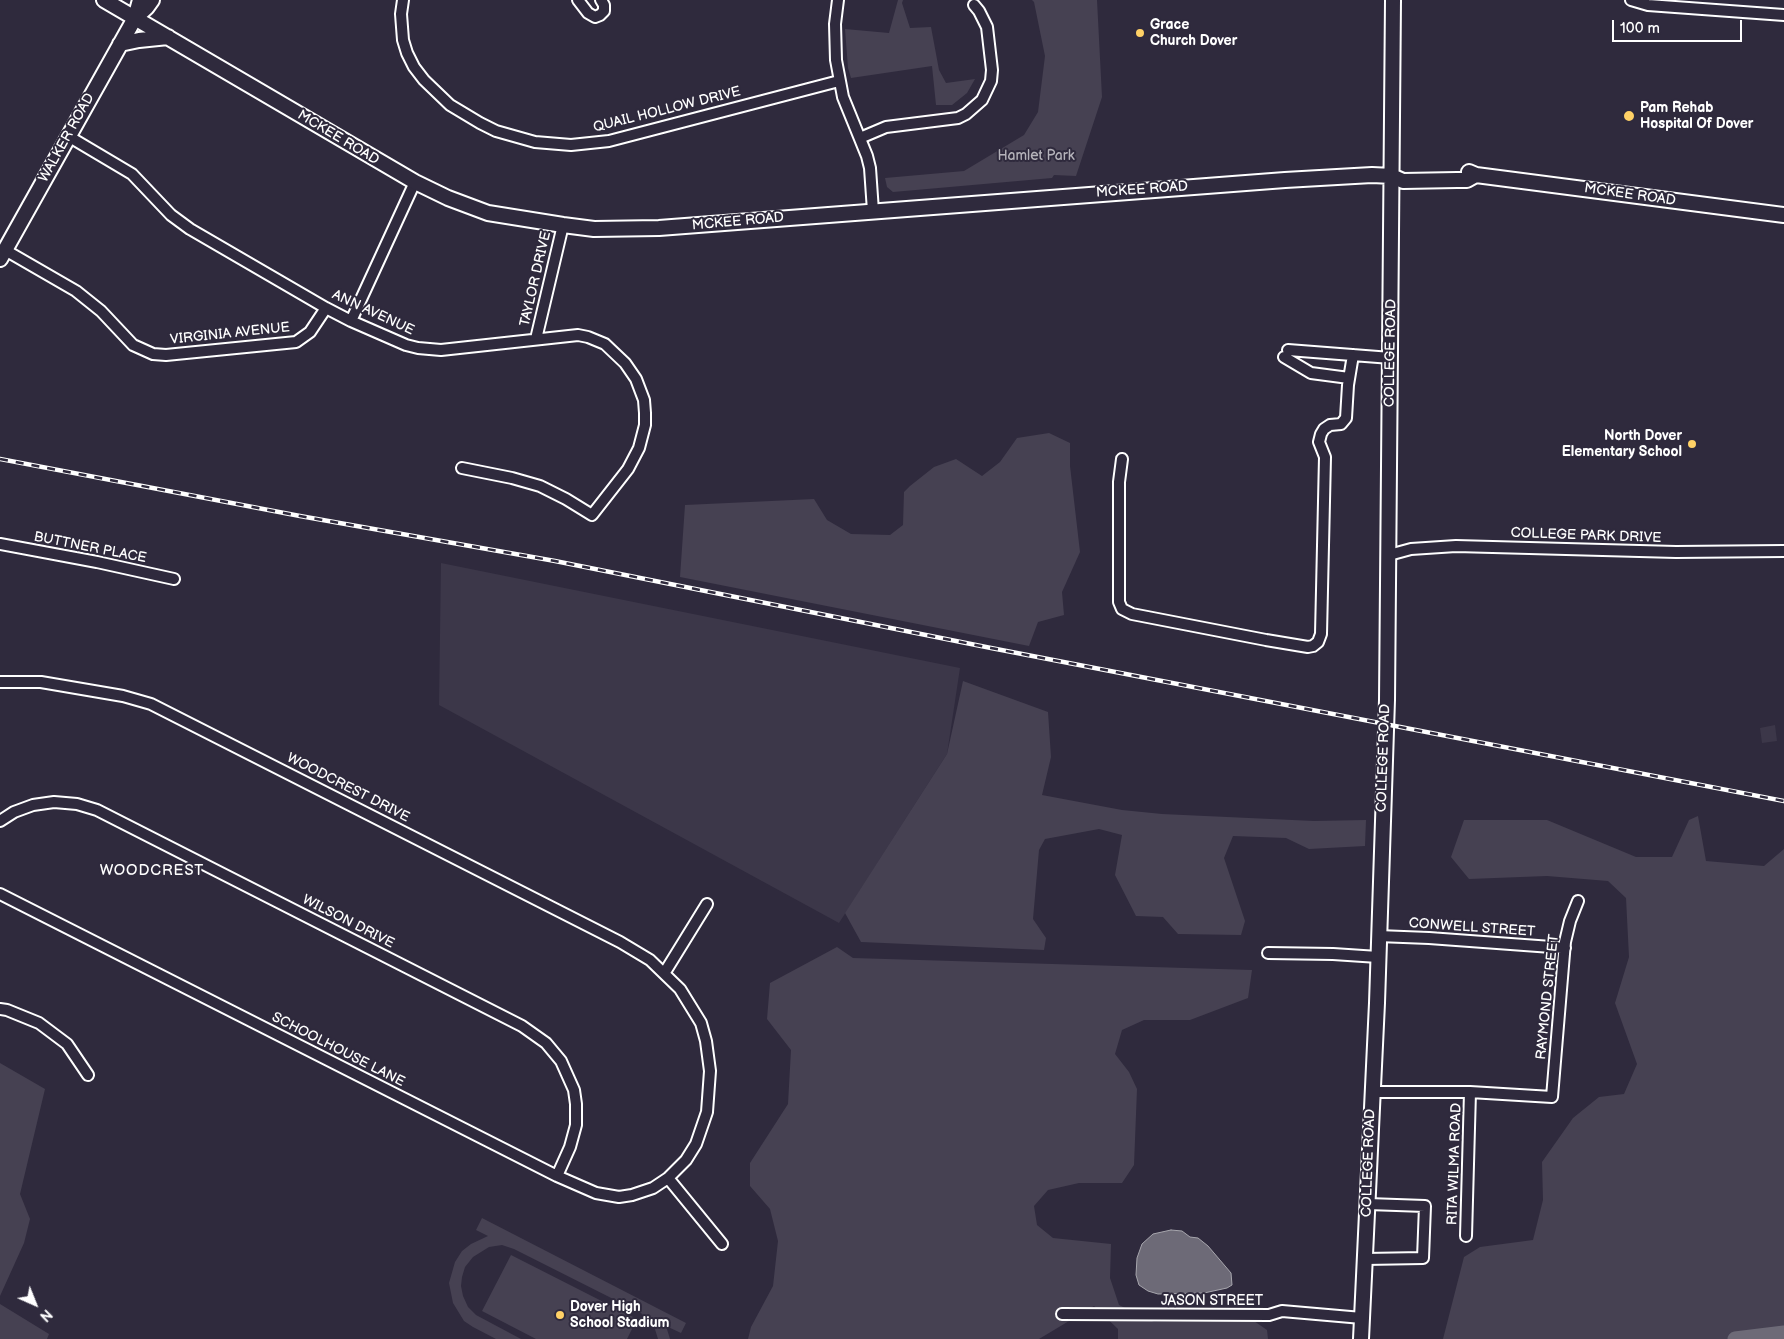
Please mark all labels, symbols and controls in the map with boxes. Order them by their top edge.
scale bar [1614,10,1744,42]
place label: Grace Church Dover [1150,17,1237,49]
text: 100 m [1620,19,1660,38]
marker: Grace Church Dover [1134,27,1146,39]
street label: QUAIL HOLLOW DRIVE [592,84,742,136]
street label: WALKER ROAD [36,91,98,185]
place label: Pam Rehab Hospital Of Dover [1640,100,1753,132]
street label: MCKEE ROAD [294,107,382,169]
marker: Pam Rehab Hospital Of Dover [1622,109,1636,123]
park label: Hamlet Park [997,148,1075,164]
street label: MCKEE ROAD [1095,178,1189,202]
street label: MCKEE ROAD [1583,180,1677,210]
street label: MCKEE ROAD [691,210,785,234]
street label: TAYLOR DRIVE [517,230,555,328]
street label: ANN AVENUE [329,287,417,339]
street label: COLLEGE ROAD [1382,299,1400,407]
street label: VIRGINIA AVENUE [169,319,291,349]
place label: North Dover Elementary School [1562,428,1682,461]
marker: North Dover Elementary School [1686,438,1698,450]
street label: COLLEGE PARK DRIVE [1510,525,1662,547]
street label: BUTTNER PLACE [32,529,148,567]
street label: COLLEGE ROAD [1374,704,1394,812]
street label: WOODCREST DRIVE [284,750,412,826]
district label: WOODCREST [99,862,205,880]
street label: WILSON DRIVE [299,892,397,952]
street label: CONWELL STREET [1408,915,1536,941]
street label: RAYMOND STREET [1533,933,1563,1061]
street label: SCHOOLHOUSE LANE [269,1009,407,1091]
street label: RITA WILMA ROAD [1444,1103,1466,1225]
street label: COLLEGE ROAD [1359,1109,1379,1217]
north arrow [10,1279,60,1329]
street label: JASON STREET [1161,1293,1263,1309]
place label: Dover High School Stadium [570,1299,669,1331]
text: N [36,1305,55,1325]
marker: Dover High School Stadium [554,1309,566,1321]

